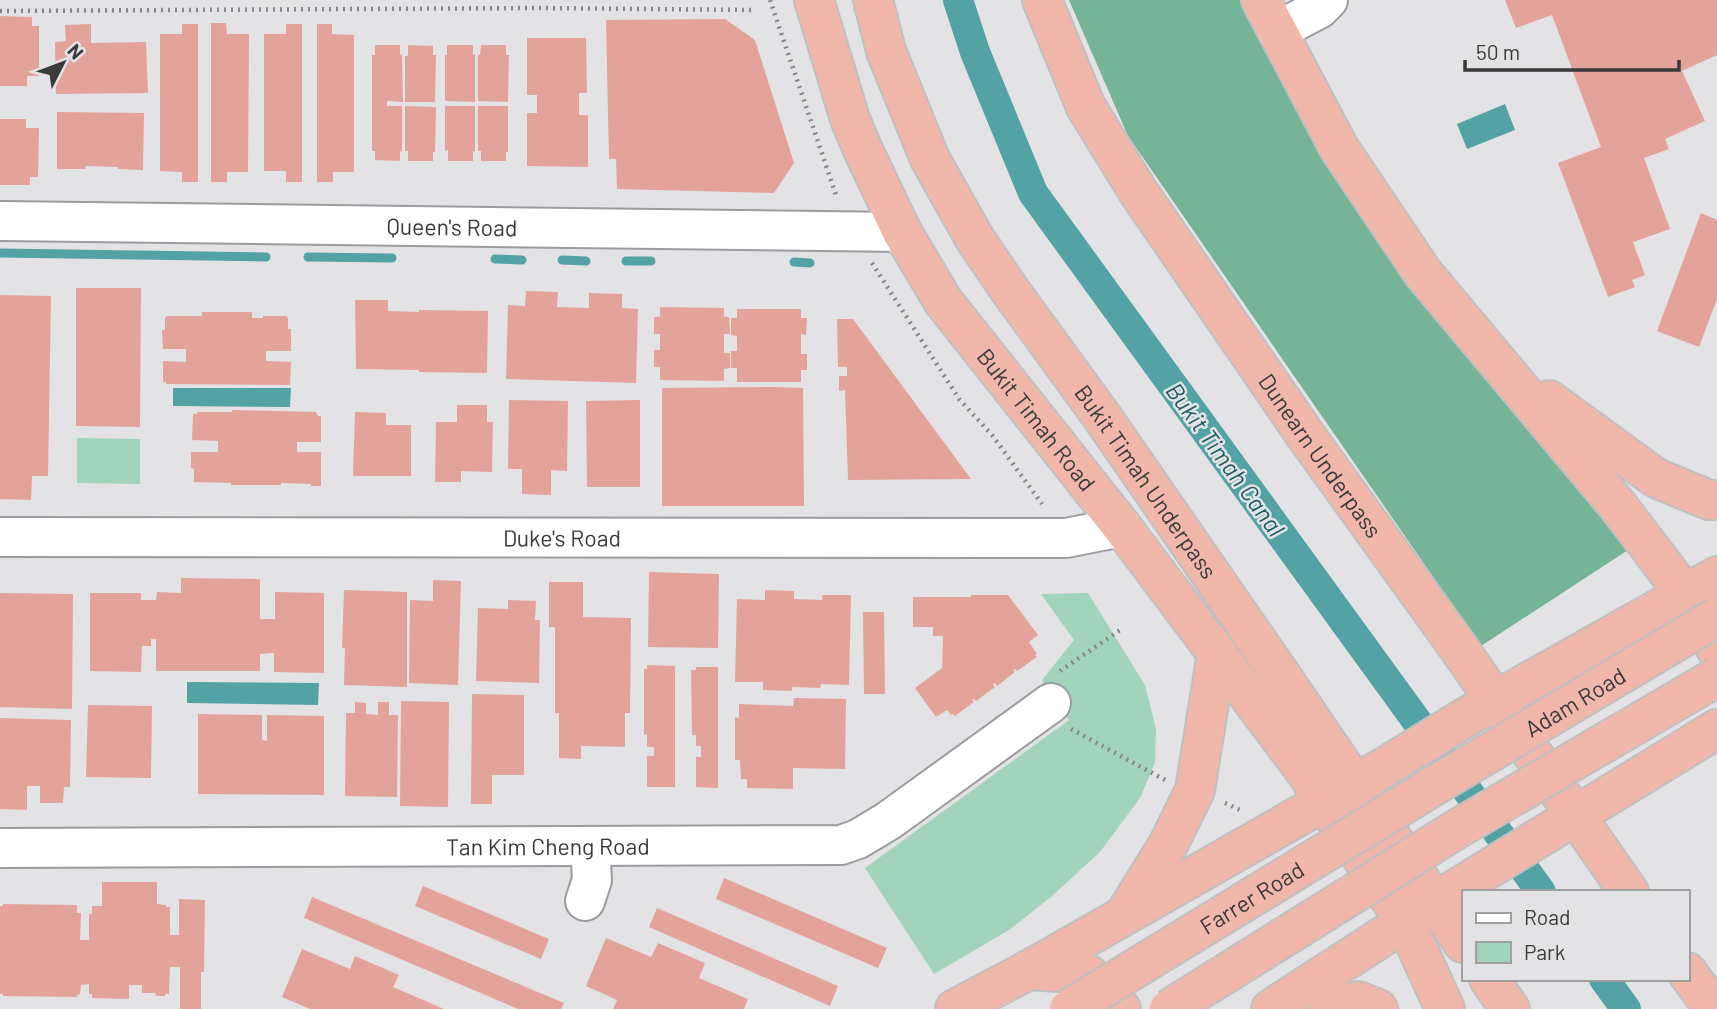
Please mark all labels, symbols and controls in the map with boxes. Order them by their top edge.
north arrow [28,28,98,98]
scale bar [1465,28,1678,72]
text: N [63,39,89,64]
text: 50 m [1476,39,1520,64]
street label: Queen's Road [386,212,518,241]
street label: Bukit Timah Road [972,342,1102,496]
street label: Dunearn Underpass [1253,368,1388,543]
water label: Bukit Timah Canal [1161,377,1292,542]
street label: Bukit Timah Underpass [1069,379,1224,584]
street label: Duke's Road [503,523,621,552]
street label: Adam Road [1519,661,1630,743]
street label: Tan Kim Cheng Road [446,832,650,860]
street label: Farrer Road [1194,855,1309,940]
legend [1462,890,1689,981]
text: Road [1524,904,1570,929]
text: Park [1524,939,1565,964]

